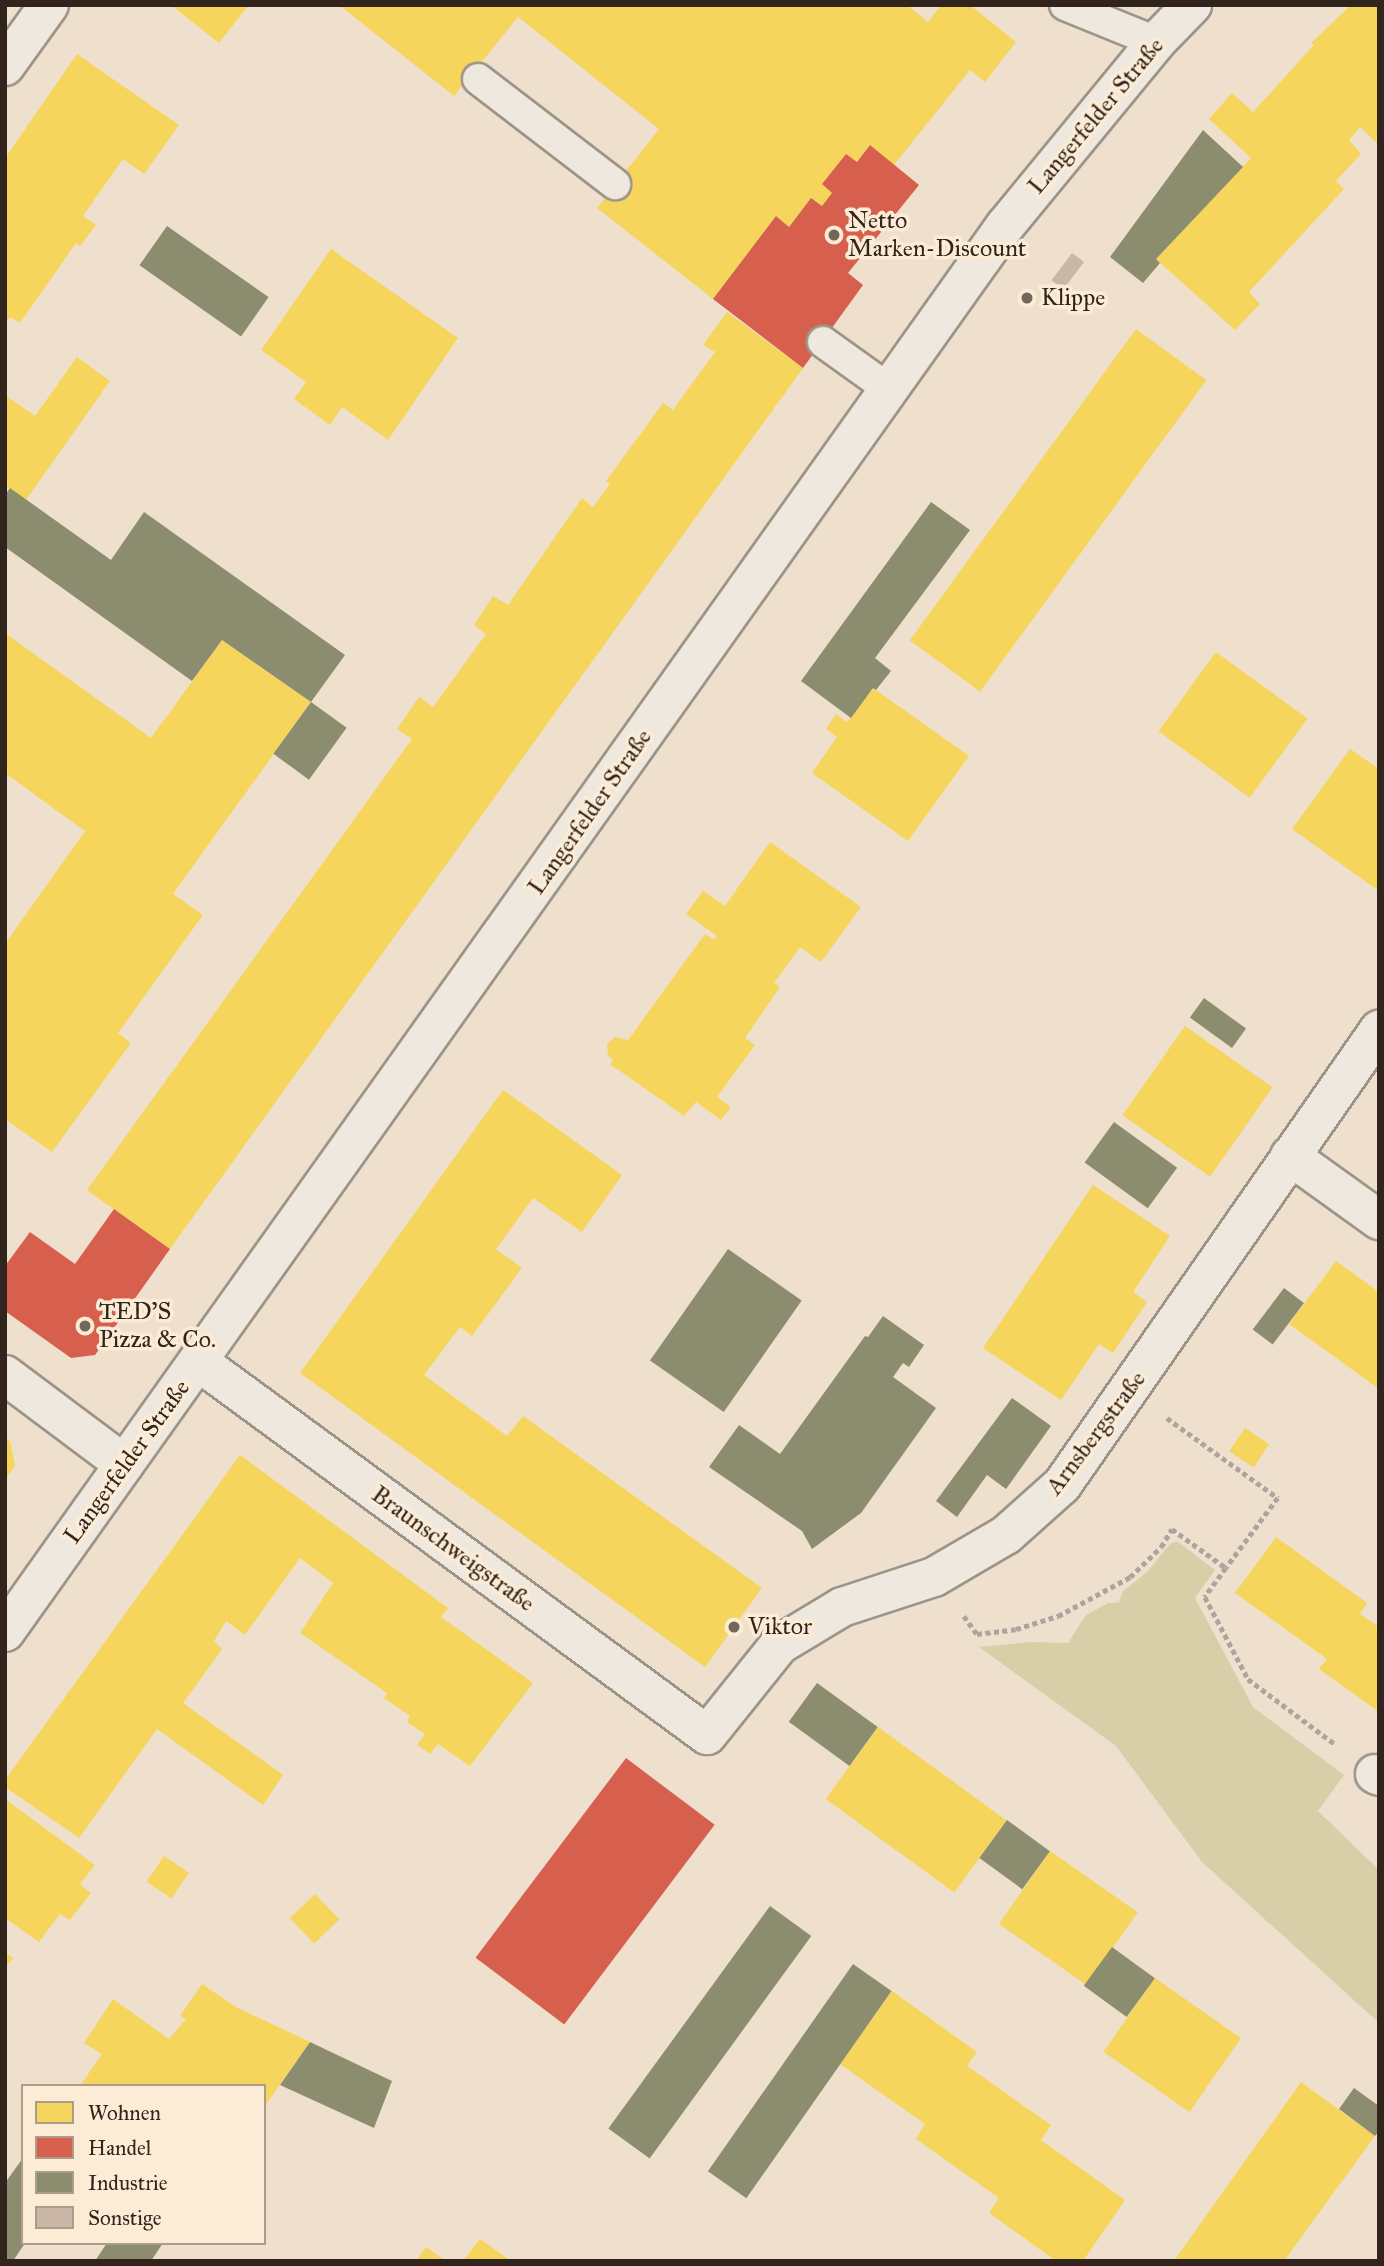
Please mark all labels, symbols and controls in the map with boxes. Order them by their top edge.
street label: Langerfelder Straße [1022,32,1170,200]
place label: Netto Marken-Discount [848,207,1026,263]
marker: Netto Marken-Discount [826,227,842,243]
place label: Klippe [1041,284,1105,312]
marker: Klippe [1019,290,1035,306]
street label: Langerfelder Straße [522,724,658,900]
place label: TED'S Pizza & Co. [99,1298,216,1354]
marker: TED'S Pizza & Co. [77,1318,93,1334]
street label: Arnsbergstraße [1040,1365,1152,1501]
street label: Langerfelder Straße [58,1374,196,1550]
street label: Braunschweigstraße [366,1480,540,1618]
place label: Viktor [748,1613,812,1641]
marker: Viktor [726,1619,742,1635]
legend [21,2084,266,2245]
text: Wohnen [88,2100,161,2126]
text: Handel [88,2135,151,2161]
text: Industrie [88,2170,168,2196]
text: Sonstige [88,2205,162,2231]

